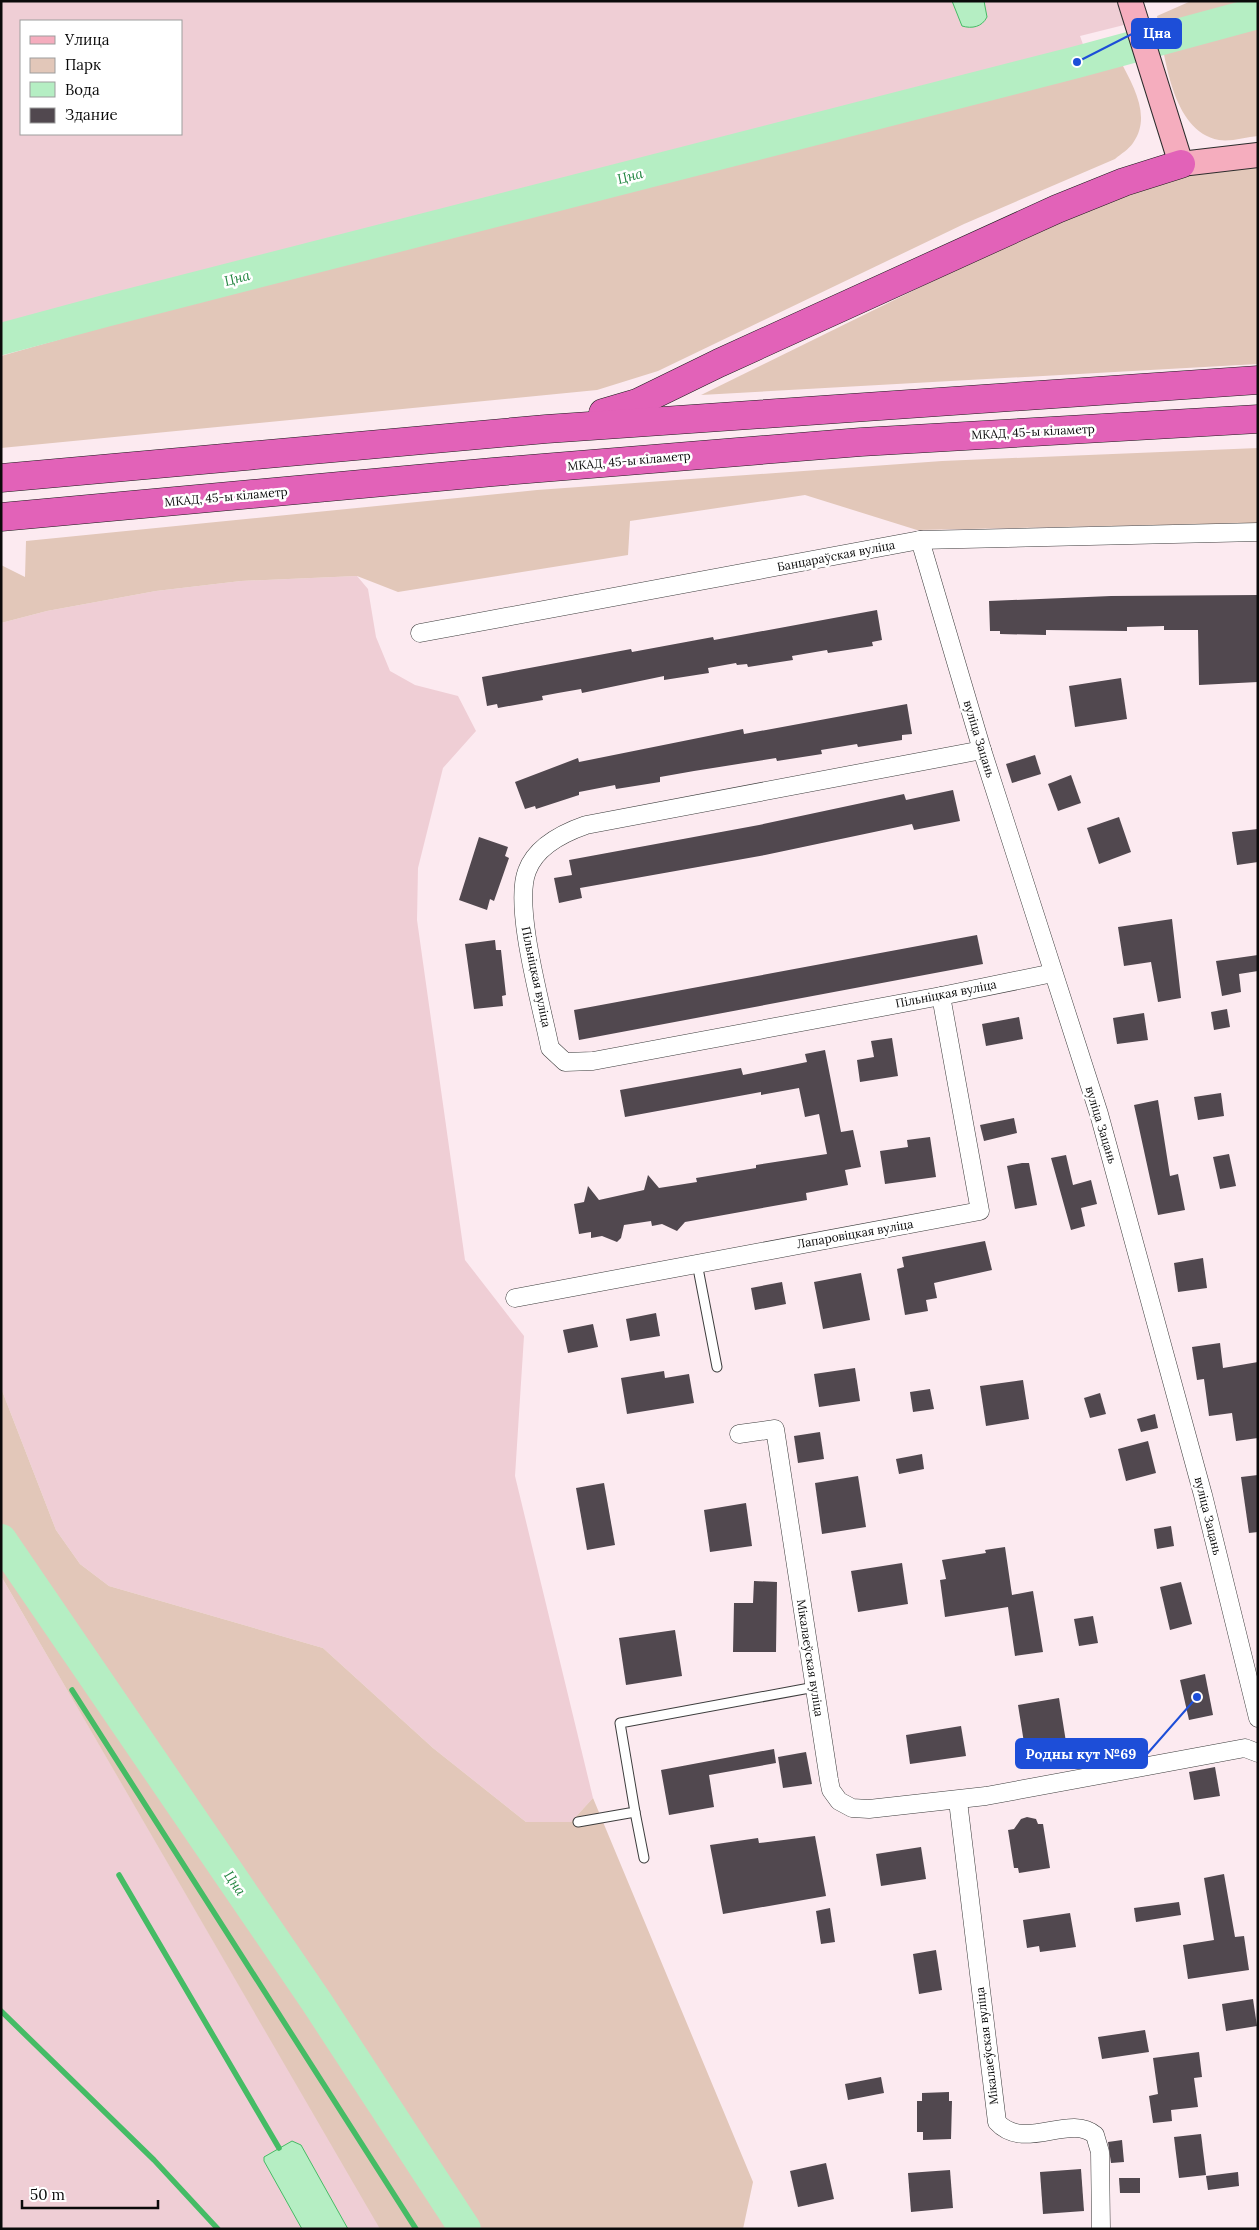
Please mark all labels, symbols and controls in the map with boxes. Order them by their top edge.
callout: Цна [1132,19,1181,48]
legend [20,20,182,135]
text: Цна [1143,24,1172,42]
text: Улица [64,30,110,49]
text: Парк [65,55,101,74]
text: Вода [65,80,100,99]
text: Здание [65,105,118,124]
water label: Цна [615,164,645,188]
water label: Цна [222,266,252,290]
street label: МКАД, 45-ы кіламетр [971,421,1095,442]
street label: МКАД, 45-ы кіламетр [567,448,691,473]
street label: МКАД, 45-ы кіламетр [164,484,288,509]
street label: Банцараўская вуліца [776,537,896,574]
street label: вуліца Зацань [961,698,998,780]
street label: Пільніцкая вуліца [518,925,555,1029]
street label: Пільніцкая вуліца [894,976,998,1011]
street label: вуліца Зацань [1083,1084,1120,1166]
street label: Лапаровіцкая вуліца [795,1216,914,1251]
street label: вуліца Зацань [1191,1475,1225,1557]
street label: Мікалаеўская вуліца [794,1598,827,1718]
callout: Родны кут №69 [1016,1739,1147,1768]
text: Родны кут №69 [1026,1745,1136,1763]
water label: Цна [220,1867,250,1899]
street label: Мікалаеўская вуліца [972,1986,1001,2106]
scale bar [22,2178,159,2210]
text: 50 m [30,2185,65,2204]

